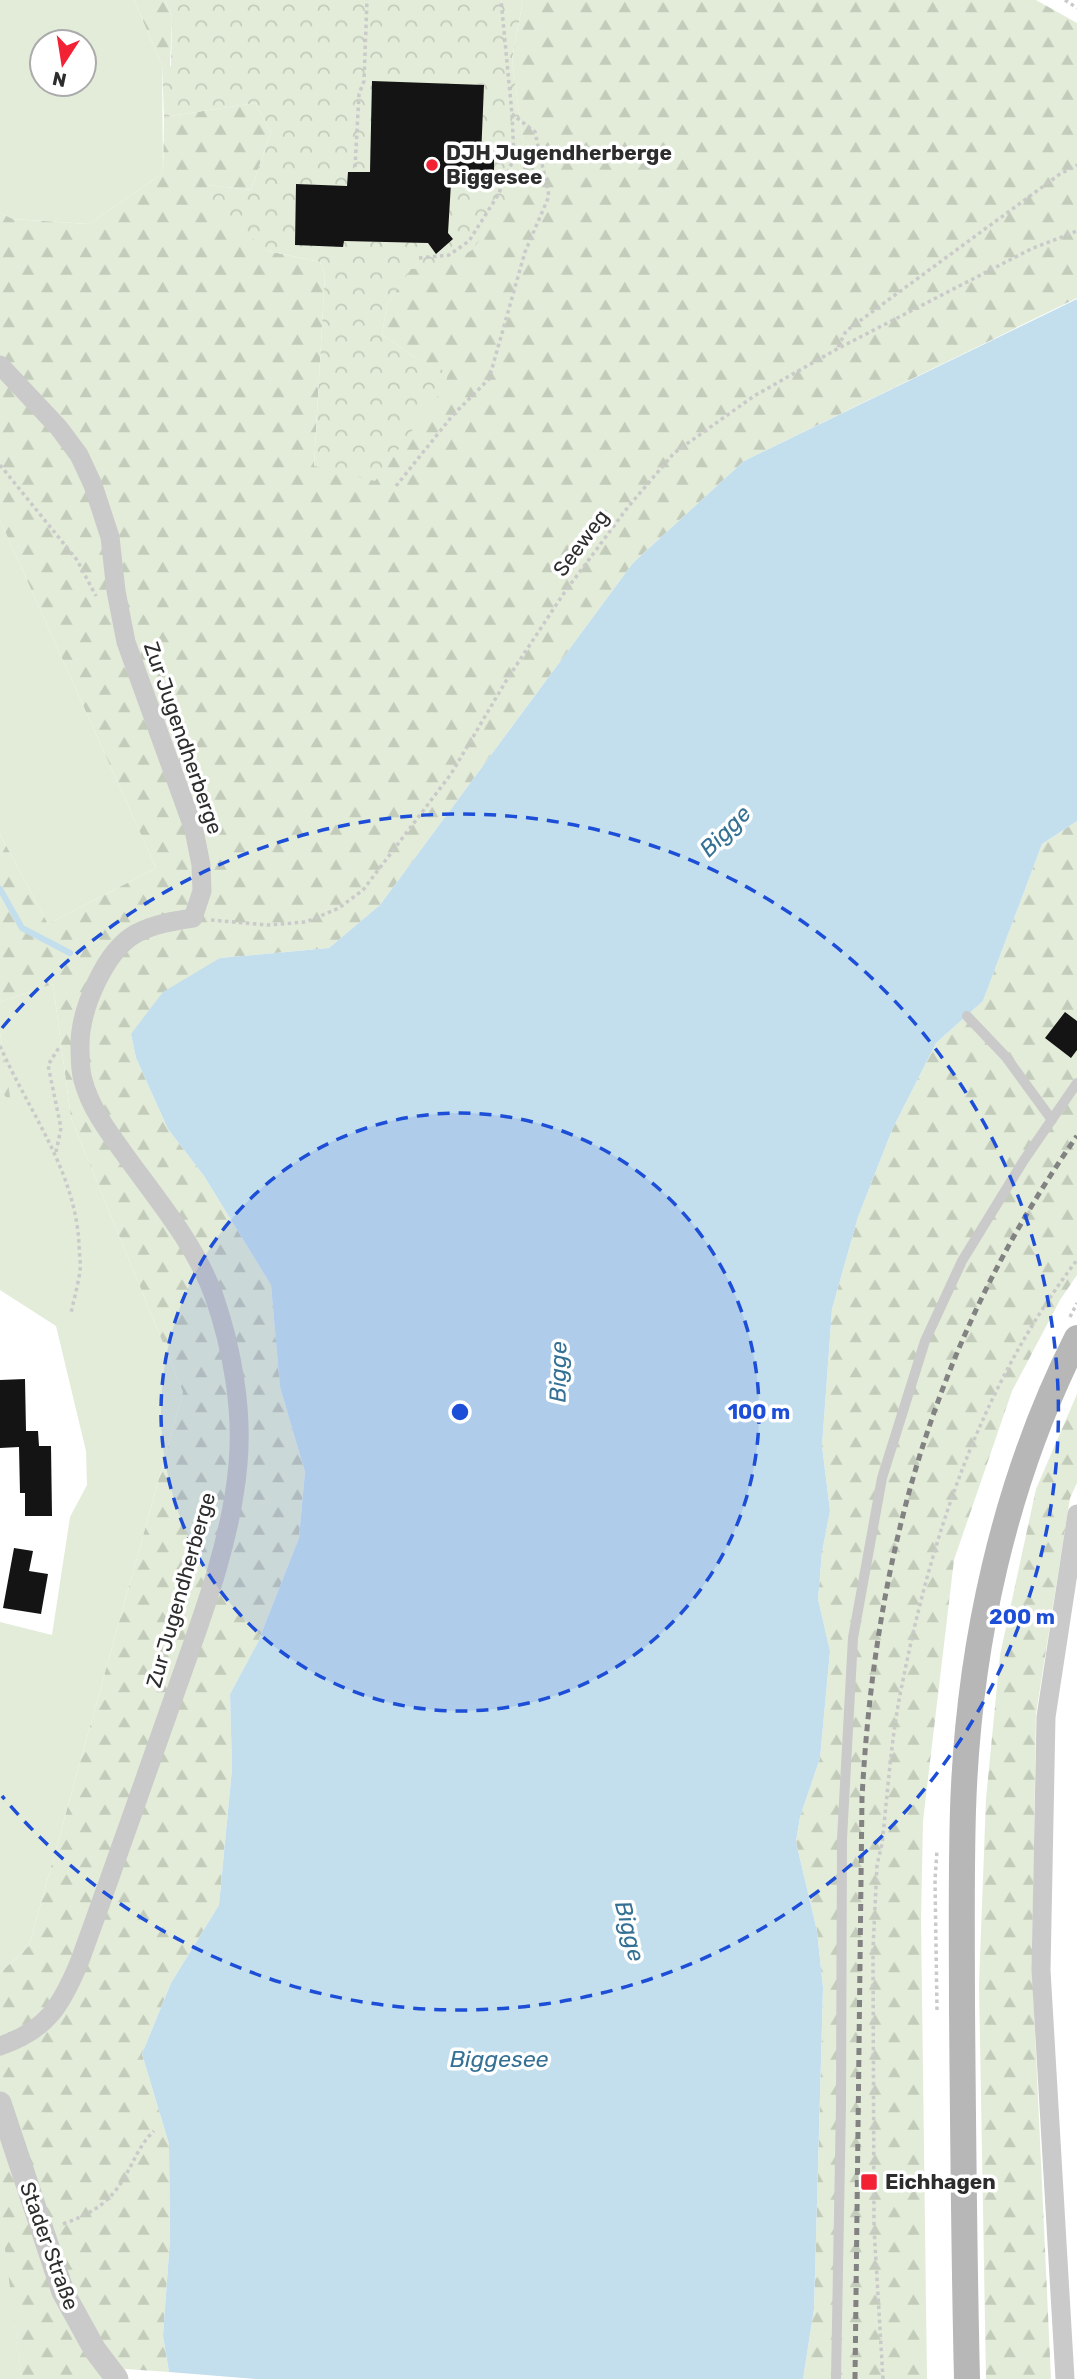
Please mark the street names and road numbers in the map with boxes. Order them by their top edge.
street label: Seeweg [547,504,614,581]
street label: Zur Jugendherberge [139,638,228,837]
street label: Zur Jugendherberge [141,1489,220,1690]
street label: Stader Straße [15,2178,84,2313]

